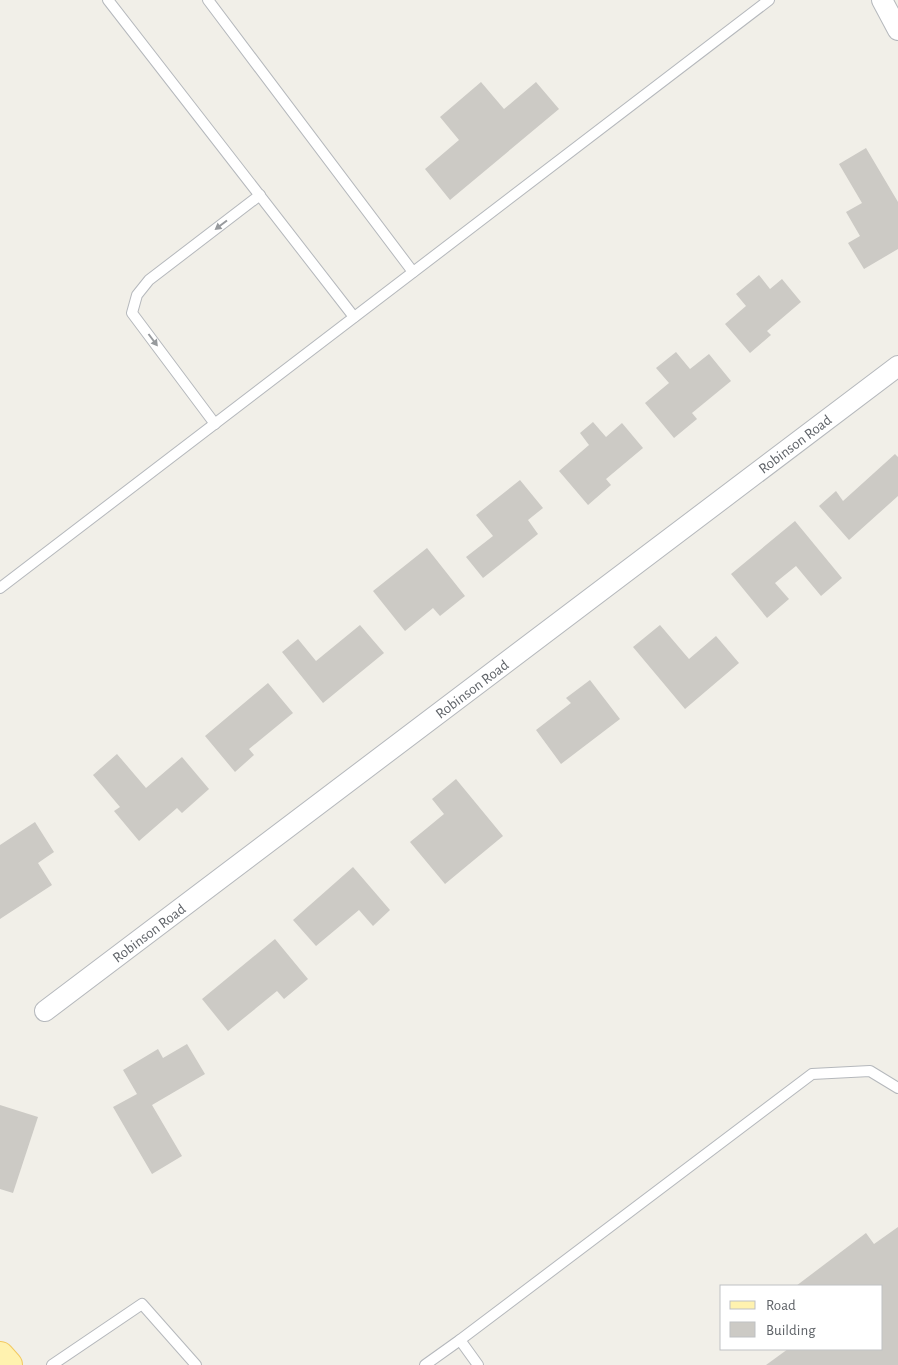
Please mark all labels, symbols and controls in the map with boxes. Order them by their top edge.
one-way arrow [215,219,228,230]
one-way arrow [147,333,158,346]
street label: Robinson Road [756,412,835,477]
street label: Robinson Road [433,657,512,722]
street label: Robinson Road [110,901,189,966]
legend [720,1285,883,1350]
text: Road [766,1298,796,1313]
text: Building [766,1323,816,1338]

